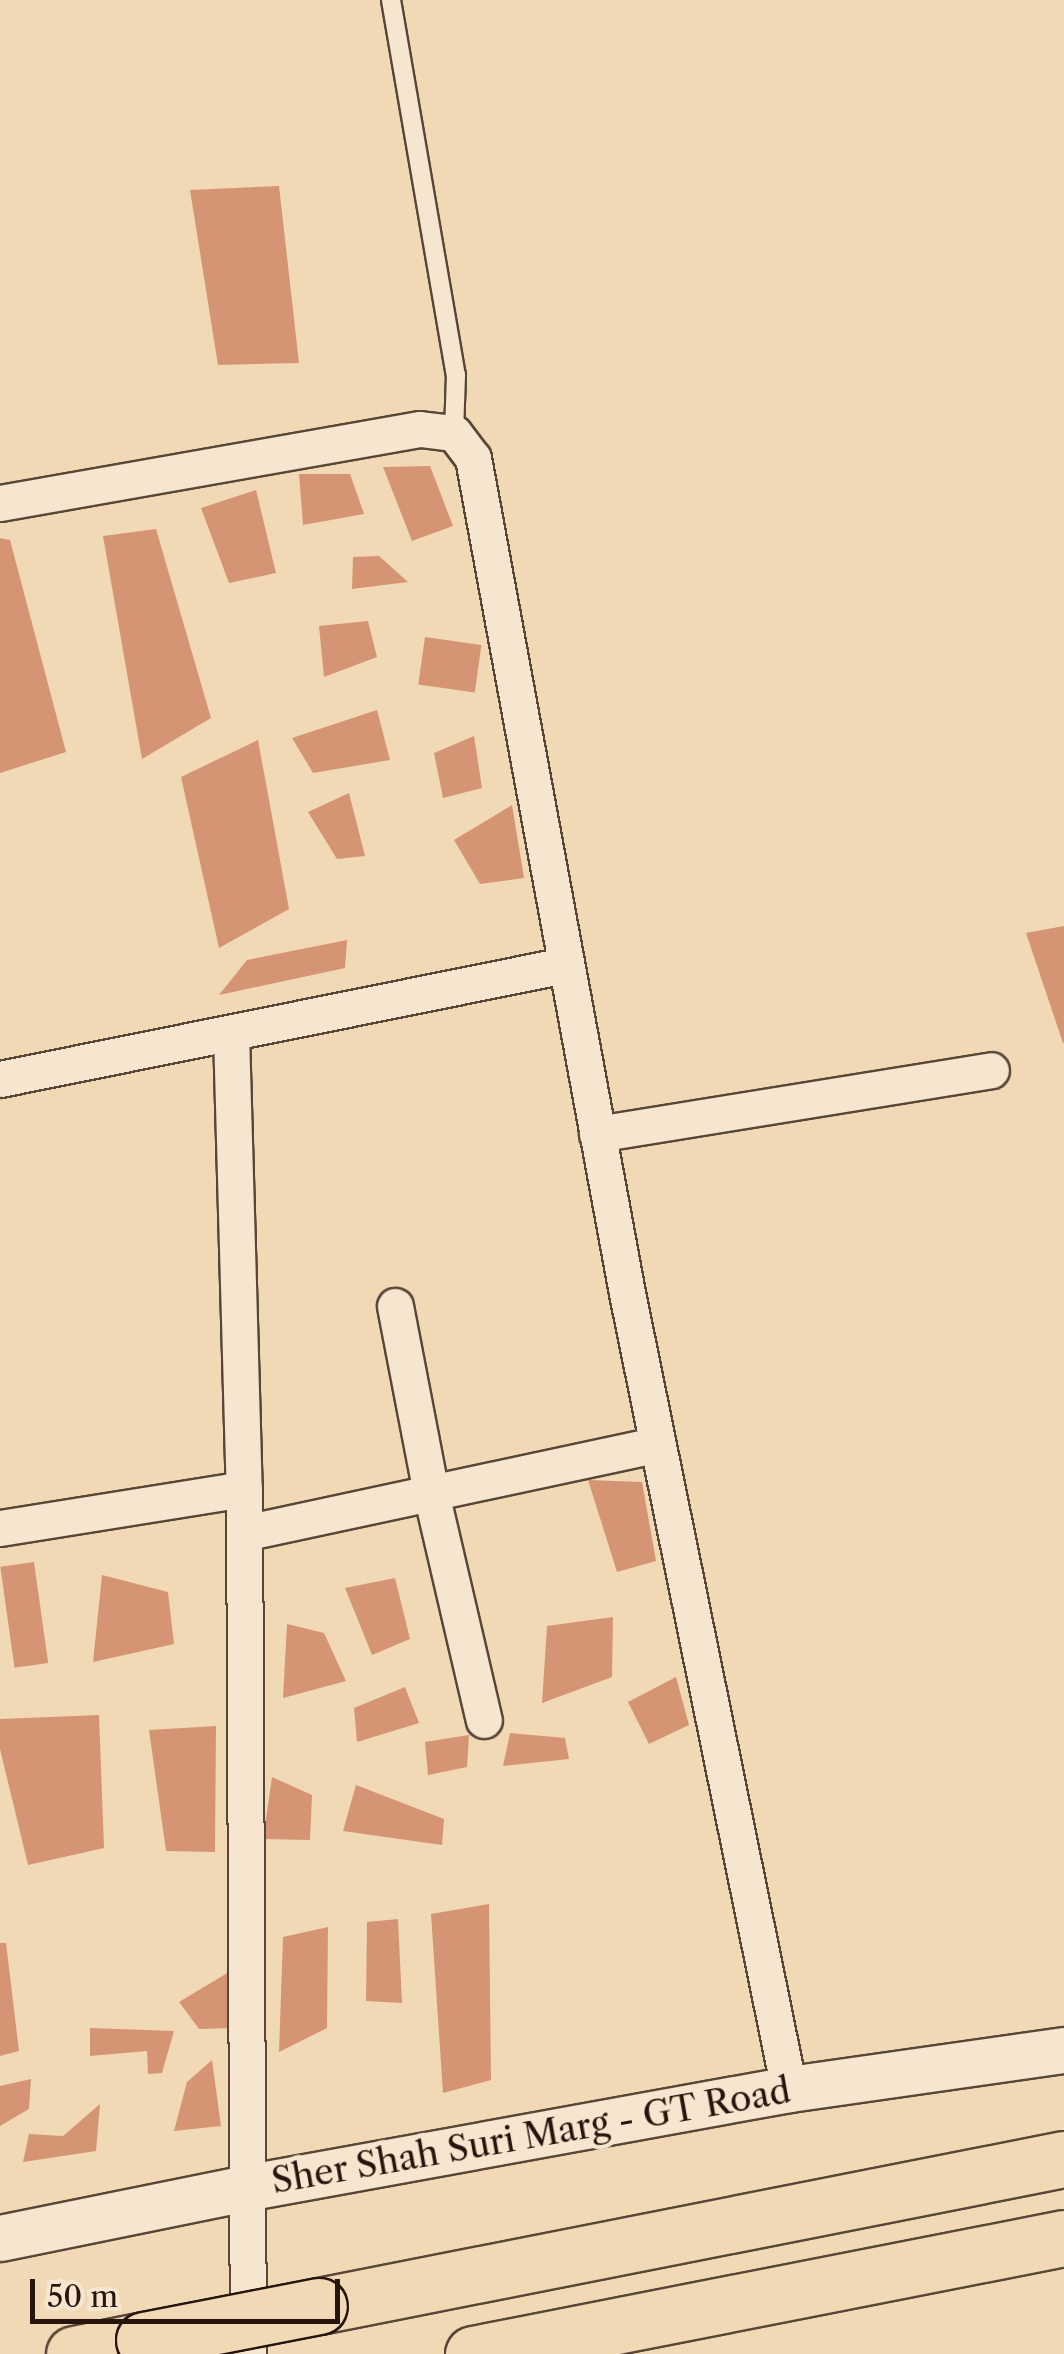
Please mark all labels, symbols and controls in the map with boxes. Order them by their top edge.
street label: Sher Shah Suri Marg - GT Road [267,2069,795,2203]
scale bar [35,2259,345,2321]
text: 50 m [47,2278,118,2315]

